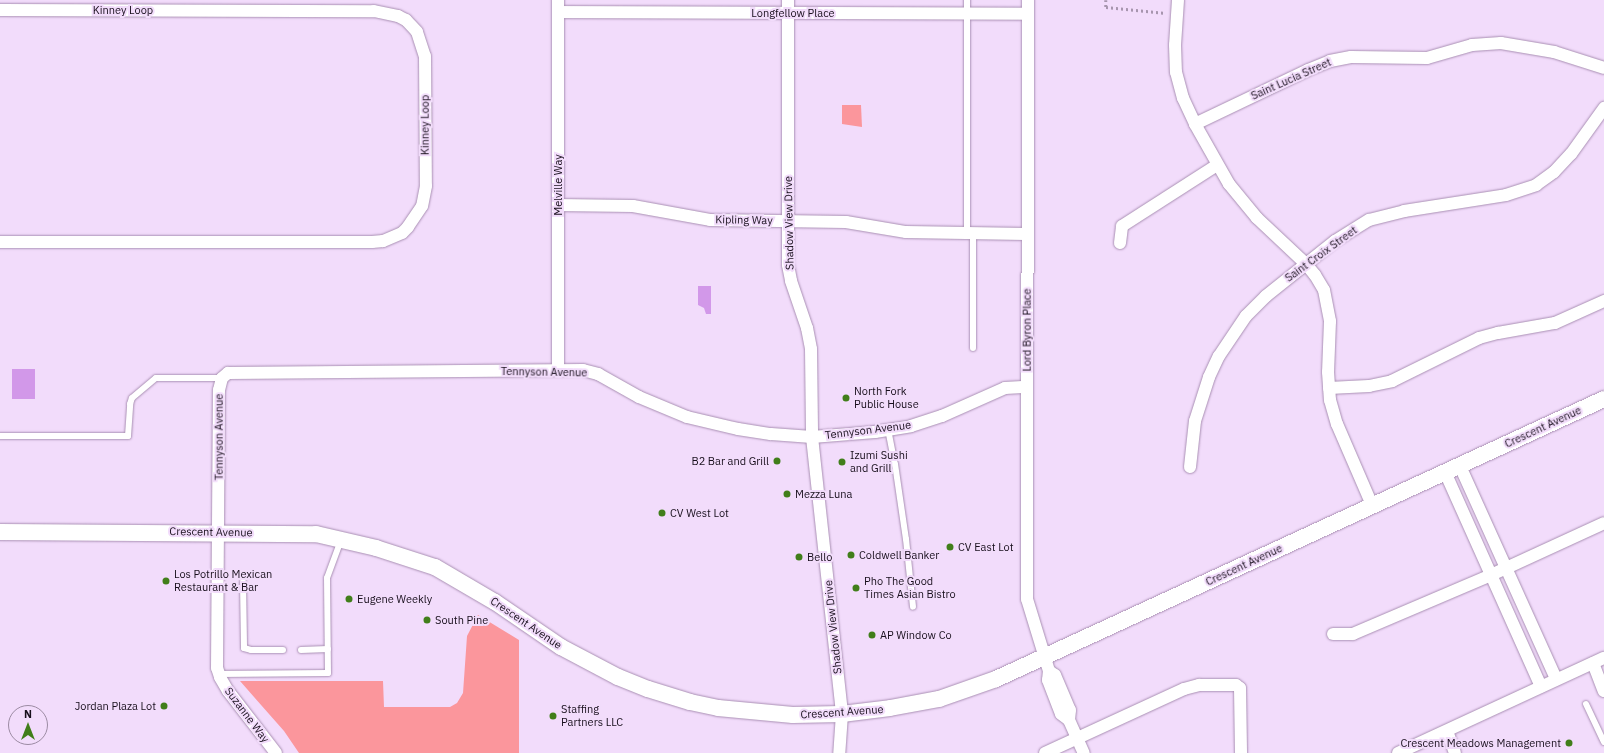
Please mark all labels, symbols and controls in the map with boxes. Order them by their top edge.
street label: Kinney Loop [93,3,153,17]
street label: Longfellow Place [751,6,835,20]
street label: Saint Lucia Street [1249,55,1333,103]
street label: Kinney Loop [418,95,432,155]
street label: Melville Way [551,154,565,216]
street label: Shadow View Drive [782,176,796,270]
street label: Kipling Way [715,213,773,227]
street label: Saint Croix Street [1282,223,1360,285]
street label: Lord Byron Place [1020,288,1034,372]
street label: Tennyson Avenue [501,365,587,379]
place label: North Fork Public House [854,385,919,411]
marker: North Fork Public House [841,393,851,403]
street label: Tennyson Avenue [212,394,226,480]
street label: Crescent Avenue [1503,403,1583,451]
street label: Tennyson Avenue [824,418,912,442]
place label: Izumi Sushi and Grill [850,449,908,475]
place label: B2 Bar and Grill [691,454,769,468]
marker: B2 Bar and Grill [772,456,782,466]
marker: Izumi Sushi and Grill [837,457,847,467]
place label: Mezza Luna [795,487,852,501]
marker: Mezza Luna [782,489,792,499]
place label: CV West Lot [670,506,729,520]
marker: CV West Lot [657,508,667,518]
street label: Crescent Avenue [169,525,253,539]
place label: CV East Lot [958,540,1014,554]
street label: Crescent Avenue [1204,541,1284,589]
marker: CV East Lot [945,542,955,552]
place label: Coldwell Banker [859,548,939,562]
place label: Bello [807,550,832,564]
marker: Coldwell Banker [846,550,856,560]
marker: Bello [794,552,804,562]
place label: Los Potrillo Mexican Restaurant & Bar [174,568,272,594]
place label: Pho The Good Times Asian Bistro [864,575,956,601]
marker: Los Potrillo Mexican Restaurant & Bar [161,576,171,586]
street label: Shadow View Drive [822,580,844,674]
marker: Pho The Good Times Asian Bistro [851,583,861,593]
place label: Eugene Weekly [357,592,432,606]
marker: Eugene Weekly [344,594,354,604]
street label: Crescent Avenue [488,594,564,652]
place label: South Pine [435,613,488,627]
marker: South Pine [422,615,432,625]
place label: AP Window Co [880,628,952,642]
marker: AP Window Co [867,630,877,640]
street label: Suzanne Way [222,685,272,745]
place label: Jordan Plaza Lot [75,699,156,713]
marker: Jordan Plaza Lot [159,701,169,711]
place label: Staffing Partners LLC [561,703,623,729]
street label: Crescent Avenue [800,703,884,721]
north arrow [8,705,48,745]
text: N [24,707,32,721]
marker: Staffing Partners LLC [548,711,558,721]
place label: Crescent Meadows Management [1400,736,1561,750]
marker: Crescent Meadows Management [1564,738,1574,748]

